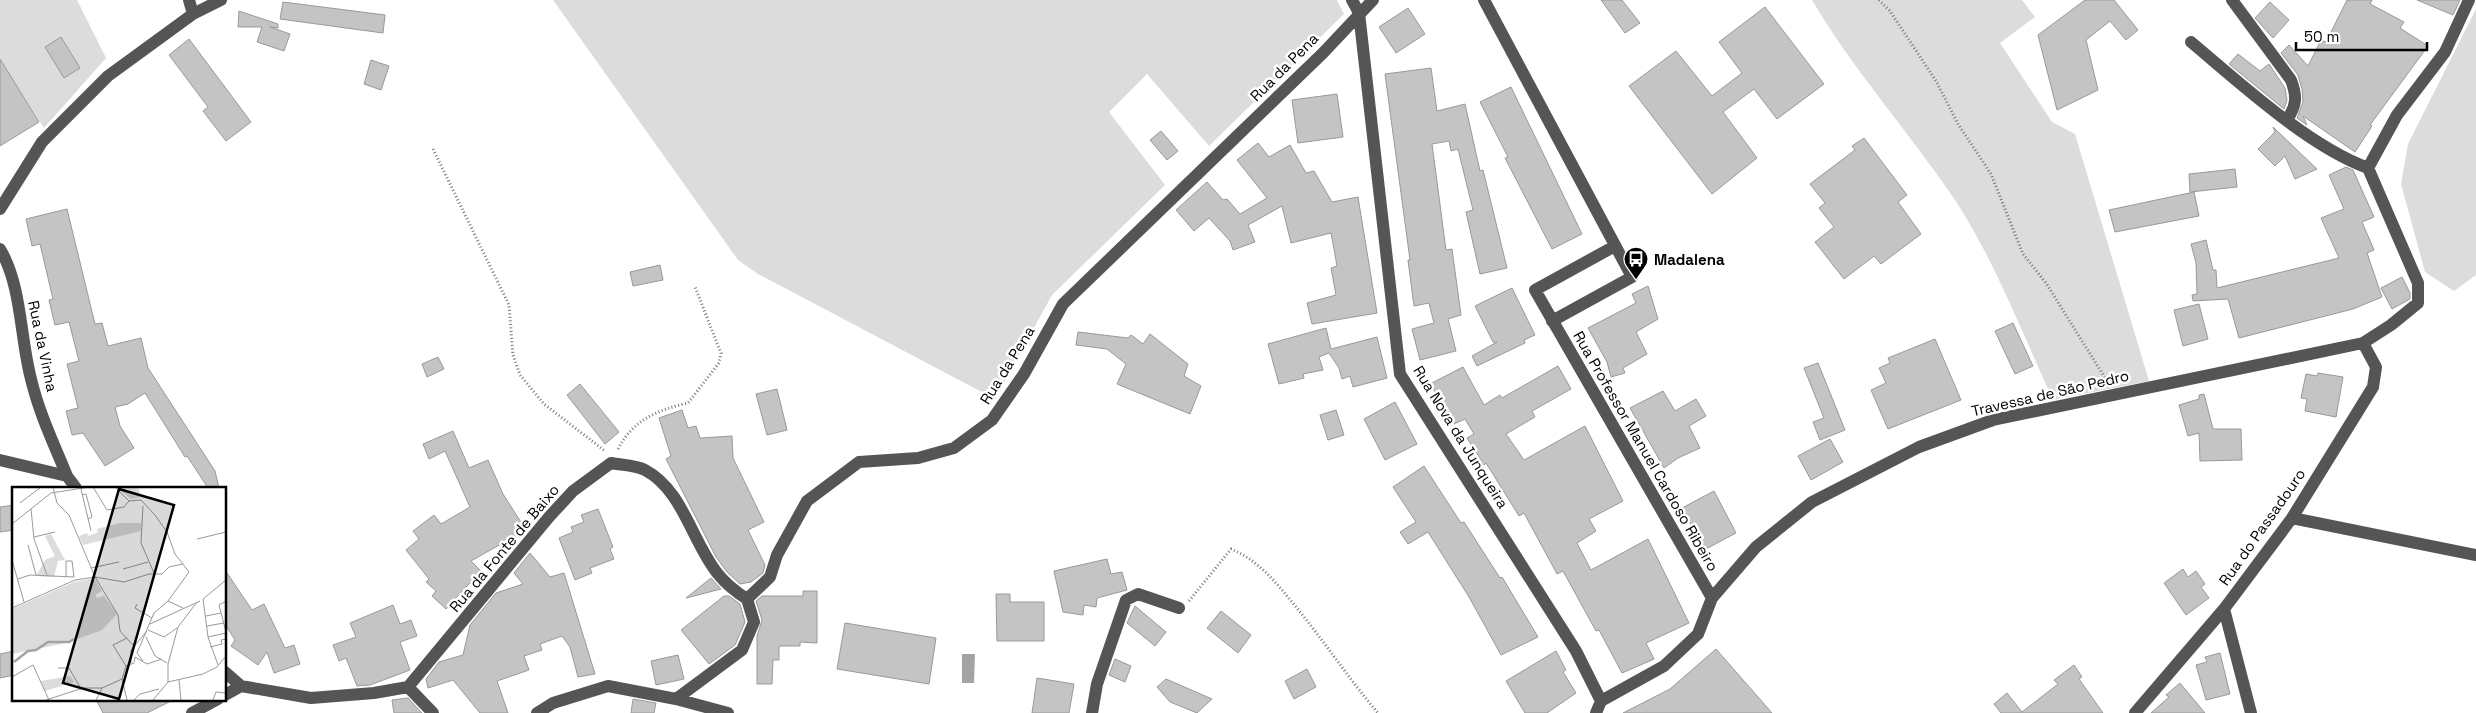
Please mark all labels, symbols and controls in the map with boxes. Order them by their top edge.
scale bar [2296,20,2427,52]
text: 50 m [2304,27,2339,46]
street label: Rua da Pena [1246,29,1322,105]
bus stop icon: Madalena [1623,246,1649,280]
place label: Madalena [1654,250,1725,269]
street label: Rua da Vinha [24,299,62,394]
street label: Rua da Pena [975,322,1039,408]
street label: Rua Professor Manuel Cardoso Ribeiro [1569,328,1723,574]
street label: Rua Nova da Junqueira [1409,362,1513,512]
street label: Travessa de São Pedro [1969,366,2131,420]
street label: Rua do Passadouro [2215,465,2309,589]
street label: Rua da Fonte de Baixo [445,480,563,616]
inset map [12,487,226,700]

